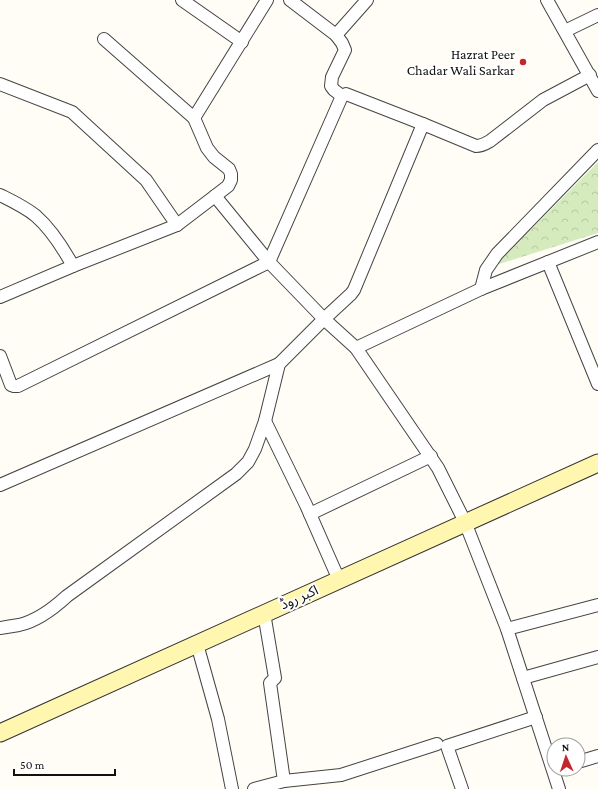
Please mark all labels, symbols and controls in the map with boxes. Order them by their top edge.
place label: Hazrat Peer Chadar Wali Sarkar [407,46,515,78]
marker: Hazrat Peer Chadar Wali Sarkar [518,57,528,67]
street label: اکبر روڈ [277,582,321,613]
north arrow [546,737,586,777]
text: N [561,741,570,753]
scale bar [14,751,115,777]
text: 50 m [20,758,45,772]

